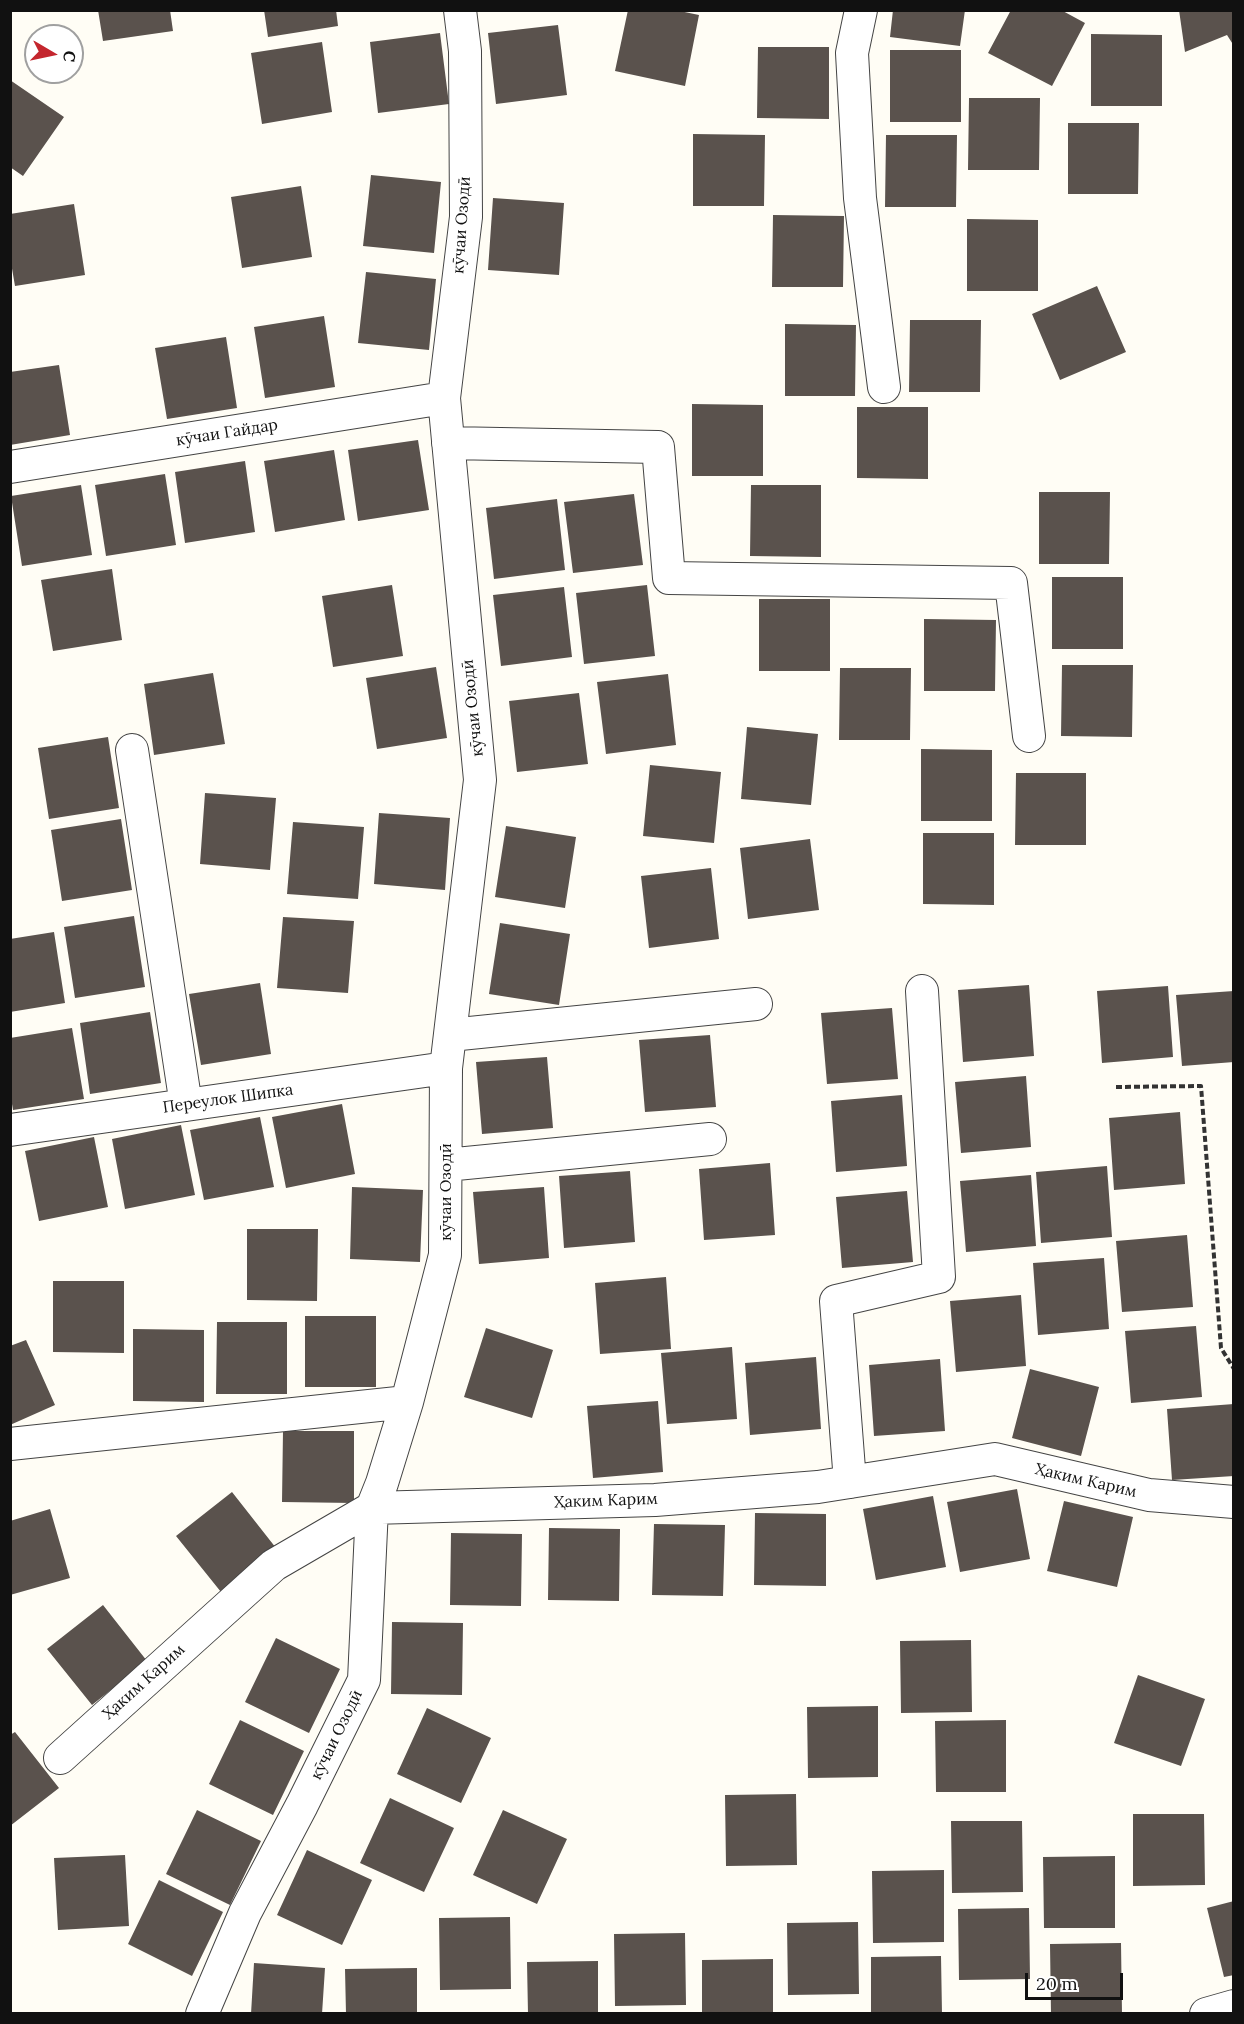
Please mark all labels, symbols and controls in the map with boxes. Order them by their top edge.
north arrow [24,24,84,84]
text: С [59,49,81,63]
street label: кӯчаи Озодӣ [449,176,475,274]
street label: кӯчаи Гайдар [175,415,279,451]
street label: кӯчаи Озодӣ [458,659,488,757]
street label: Переулок Шипка [162,1080,294,1118]
street label: кӯчаи Озодӣ [436,1143,456,1241]
street label: Ҳаким Карим [1033,1460,1139,1502]
street label: Ҳаким Карим [554,1490,658,1512]
street label: Ҳаким Карим [99,1640,189,1724]
street label: кӯчаи Озодӣ [307,1687,367,1783]
scale bar [1028,1961,1126,1999]
text: 20 m [1036,1972,1078,1995]

